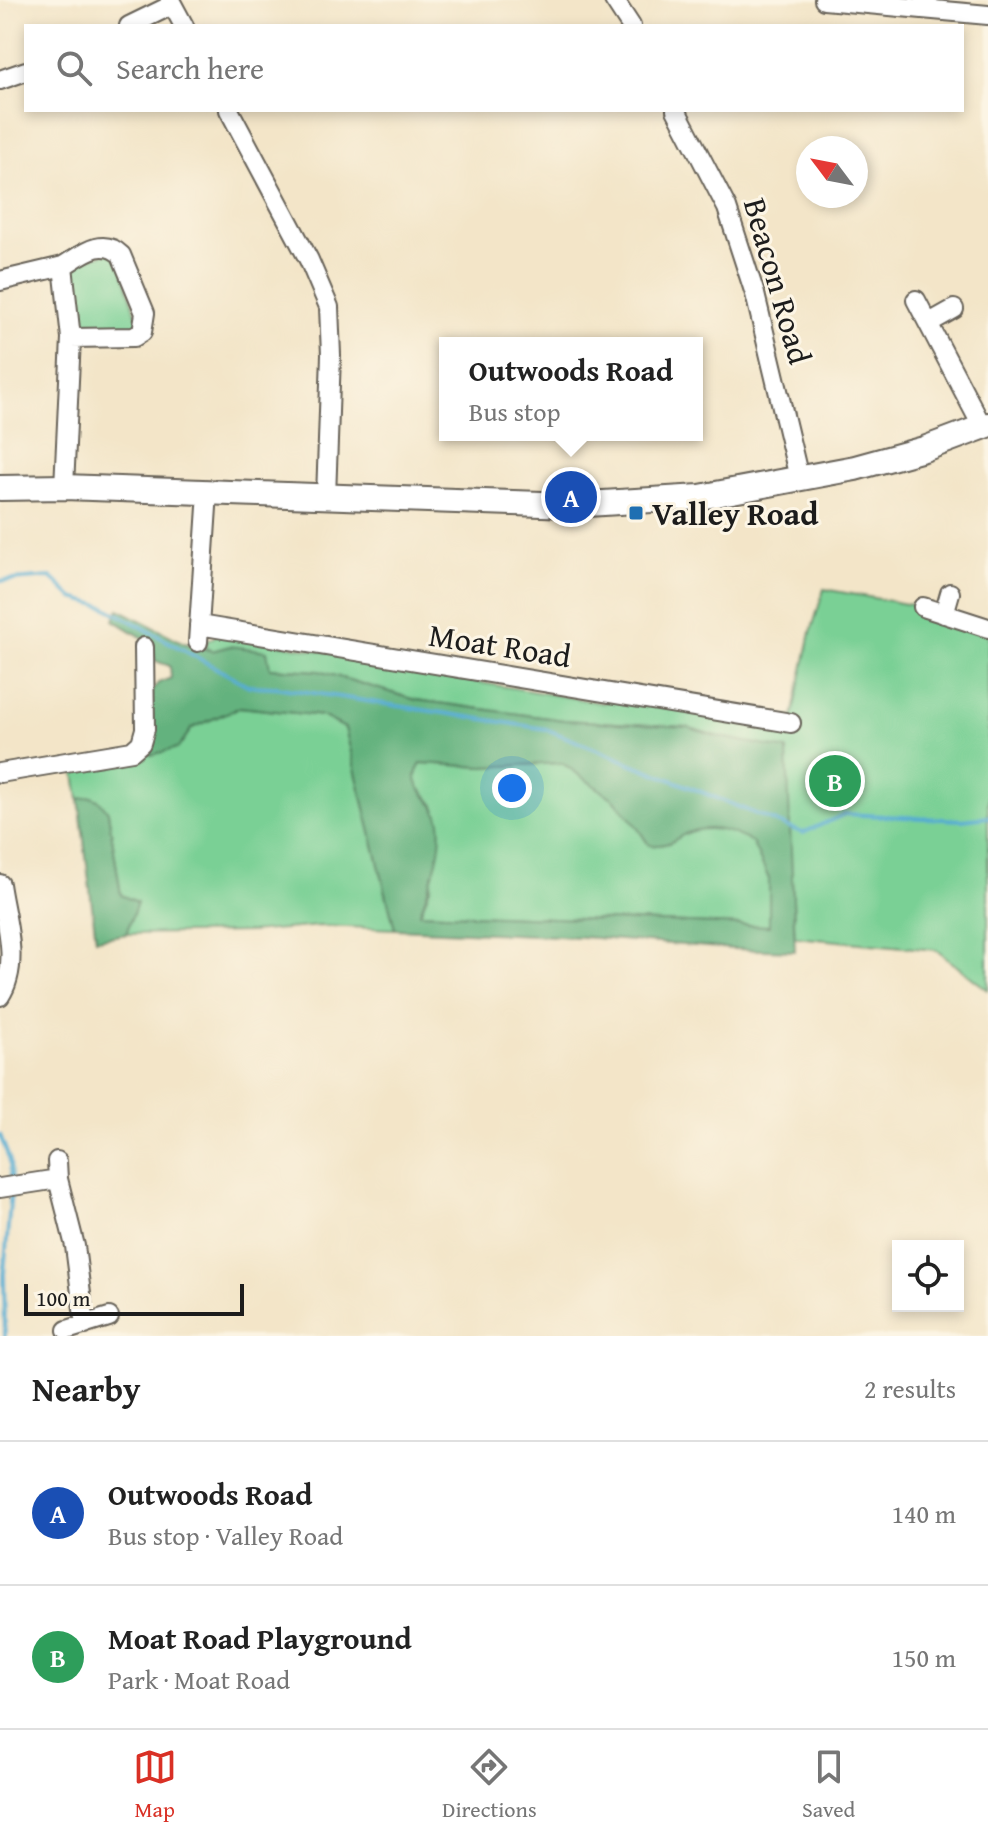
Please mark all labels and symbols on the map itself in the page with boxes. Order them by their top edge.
north arrow [796,136,868,208]
street label: Beacon Road [732,192,824,370]
pin: A [545,467,597,527]
place label: Valley Road [652,490,819,537]
marker: Valley Road [627,504,645,522]
street label: Moat Road [426,611,574,679]
pin: B [809,751,861,811]
your location [492,768,532,808]
scale bar [24,1280,244,1316]

